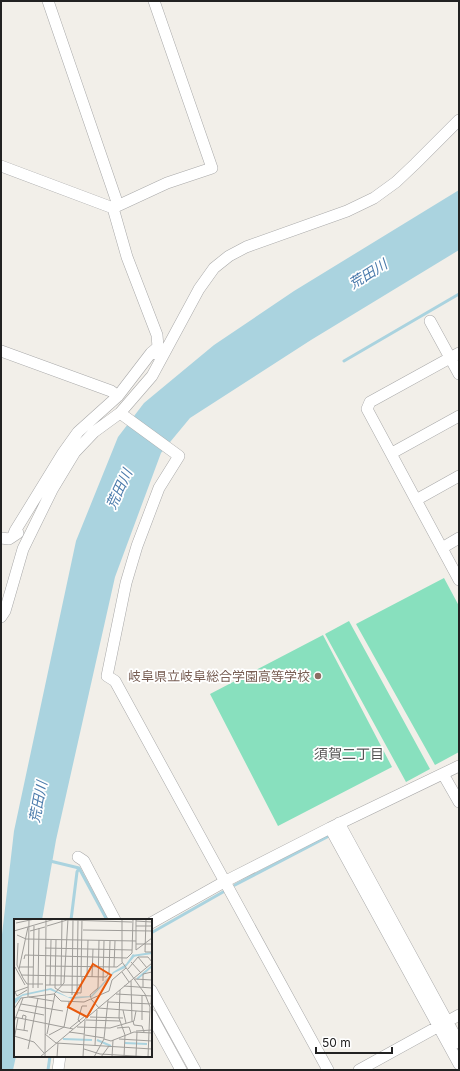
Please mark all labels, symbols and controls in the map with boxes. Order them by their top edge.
water label: 荒田川 [345,254,392,292]
water label: 荒田川 [102,464,136,511]
place label: 岐阜県立岐阜総合学園高等学校 [128,668,310,684]
marker: 岐阜県立岐阜総合学園高等学校 [313,671,323,681]
district label: 須賀二丁目 [314,745,384,762]
water label: 荒田川 [25,778,50,824]
inset map [14,919,152,1057]
scale bar [316,1029,392,1055]
text: 50 m [322,1035,351,1050]

